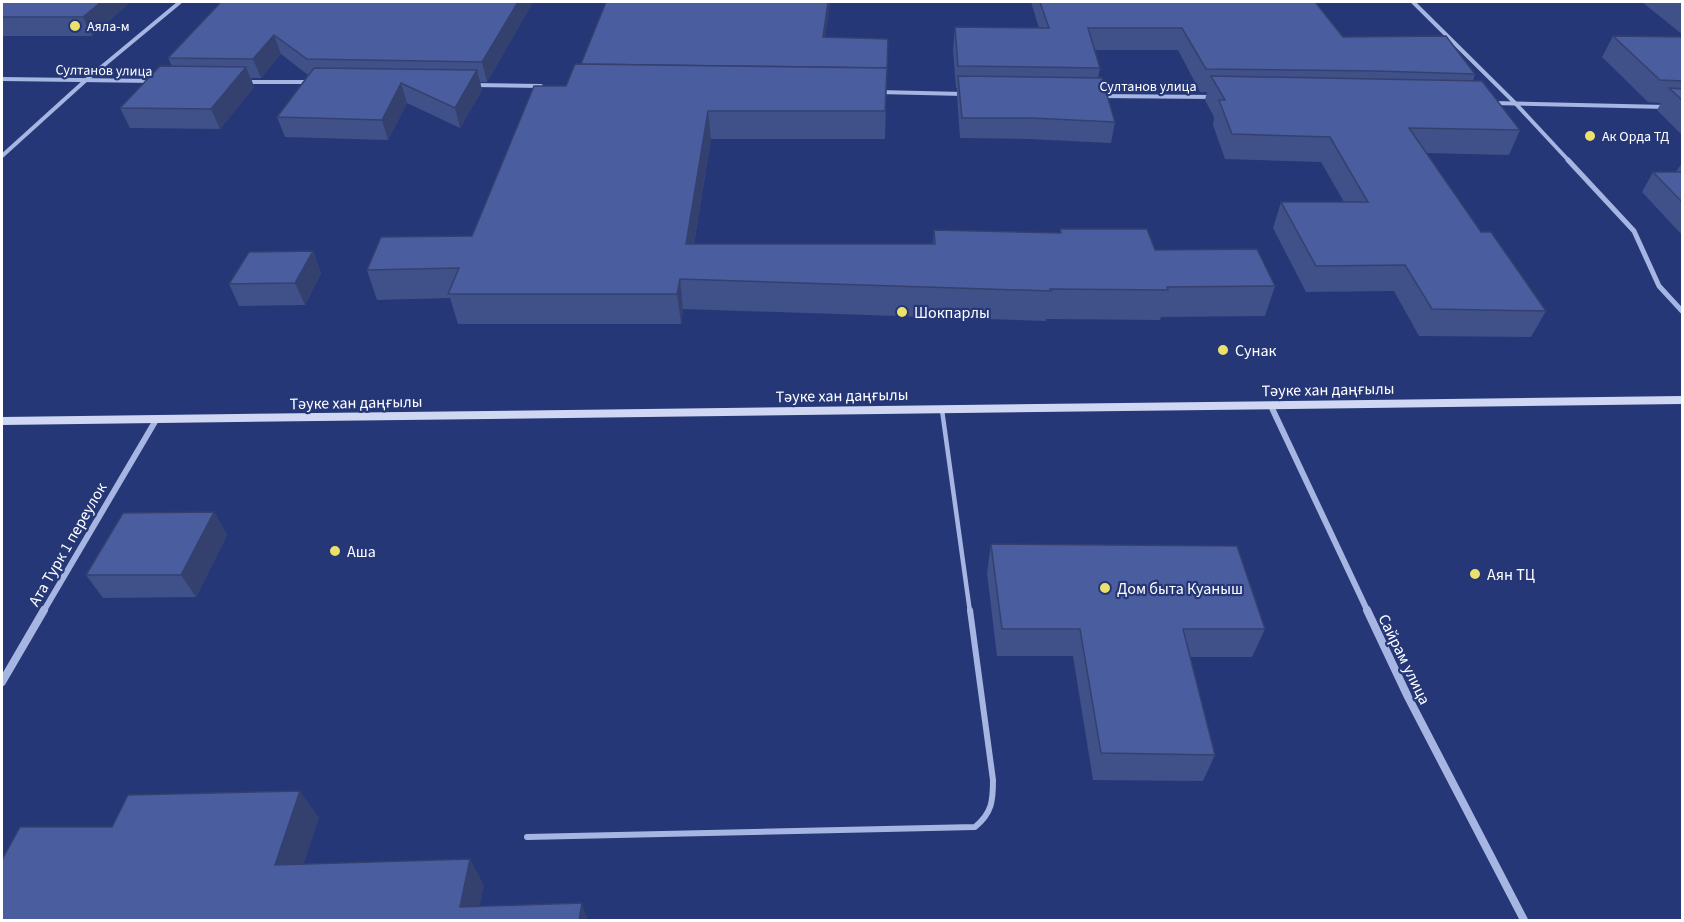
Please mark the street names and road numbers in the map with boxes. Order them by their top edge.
street label: Султанов улица [55,60,153,82]
street label: Султанов улица [1100,77,1196,97]
street label: Тәуке хан даңғылы [1261,378,1395,402]
street label: Тәуке хан даңғылы [775,384,909,408]
street label: Тәуке хан даңғылы [289,391,423,415]
street label: Ата Турк 1 переулок [23,478,112,610]
street label: Сайрам улица [1373,610,1436,708]

